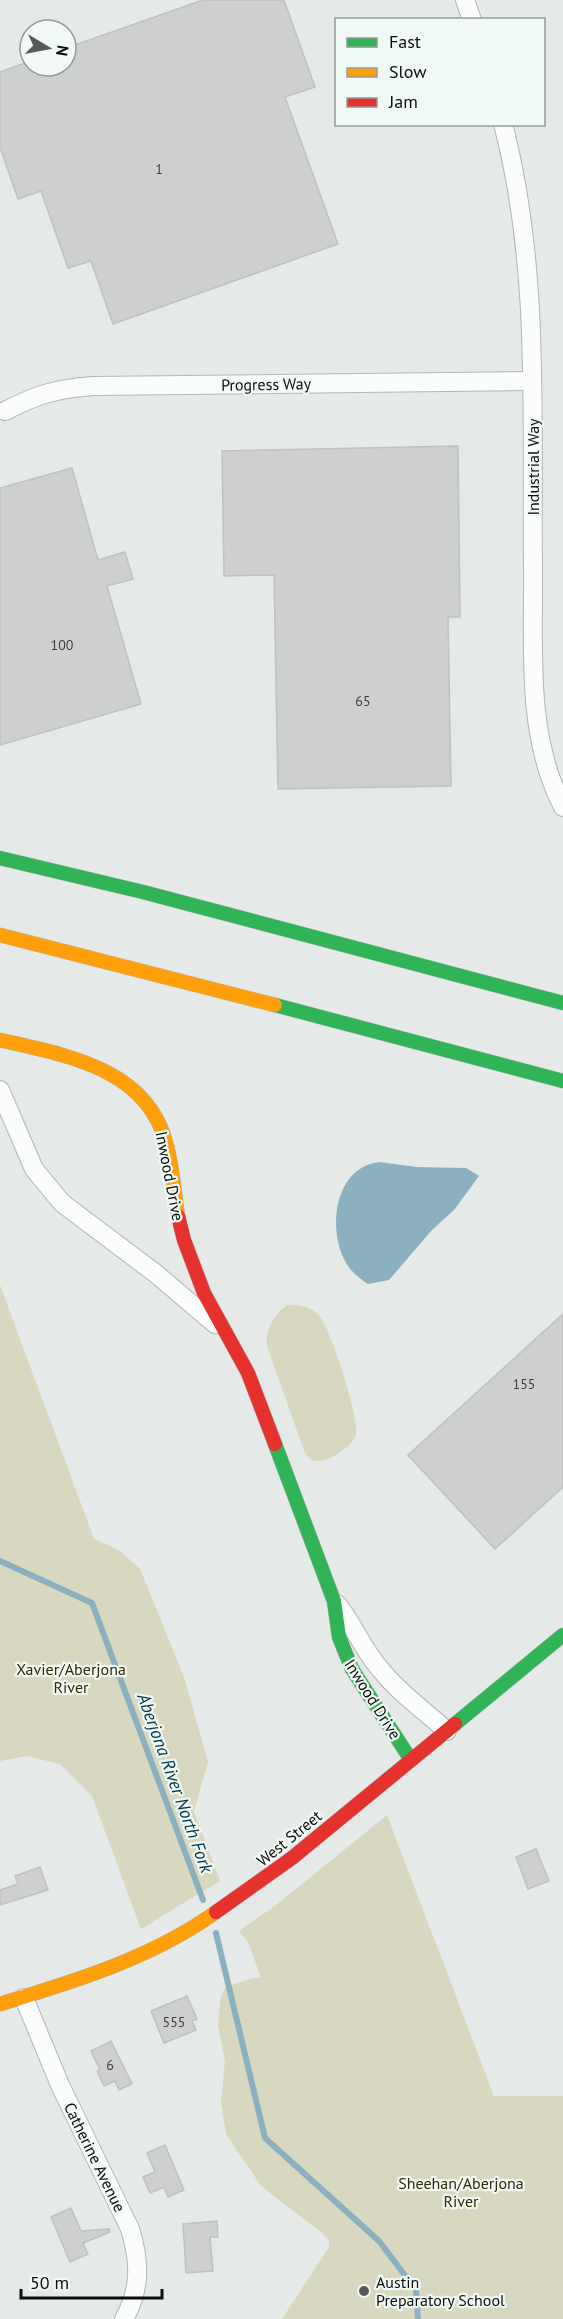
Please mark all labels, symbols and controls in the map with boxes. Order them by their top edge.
north arrow [18,18,78,78]
legend [335,18,545,126]
text: Fast [389,30,421,53]
text: N [52,44,74,58]
text: Slow [389,60,427,83]
text: Jam [388,90,418,113]
house number: 1 [155,160,163,178]
street label: Progress Way [221,373,312,395]
street label: Industrial Way [523,418,543,516]
house number: 100 [51,636,74,654]
house number: 65 [355,692,371,710]
street label: Inwood Drive [152,1129,188,1223]
house number: 155 [513,1375,535,1393]
street label: Inwood Drive [340,1655,406,1743]
park label: Xavier/Aberjona River [16,1659,126,1697]
water label: Aberjona River North Fork [132,1689,219,1877]
street label: West Street [252,1805,326,1870]
house number: 555 [163,2013,185,2031]
house number: 6 [106,2056,114,2074]
street label: Catherine Avenue [60,2099,130,2215]
park label: Sheehan/Aberjona River [398,2173,524,2211]
scale bar [21,2262,162,2300]
text: 50 m [30,2271,69,2294]
place label: Austin Preparatory School [376,2272,505,2310]
marker: Austin Preparatory School [357,2284,371,2298]

